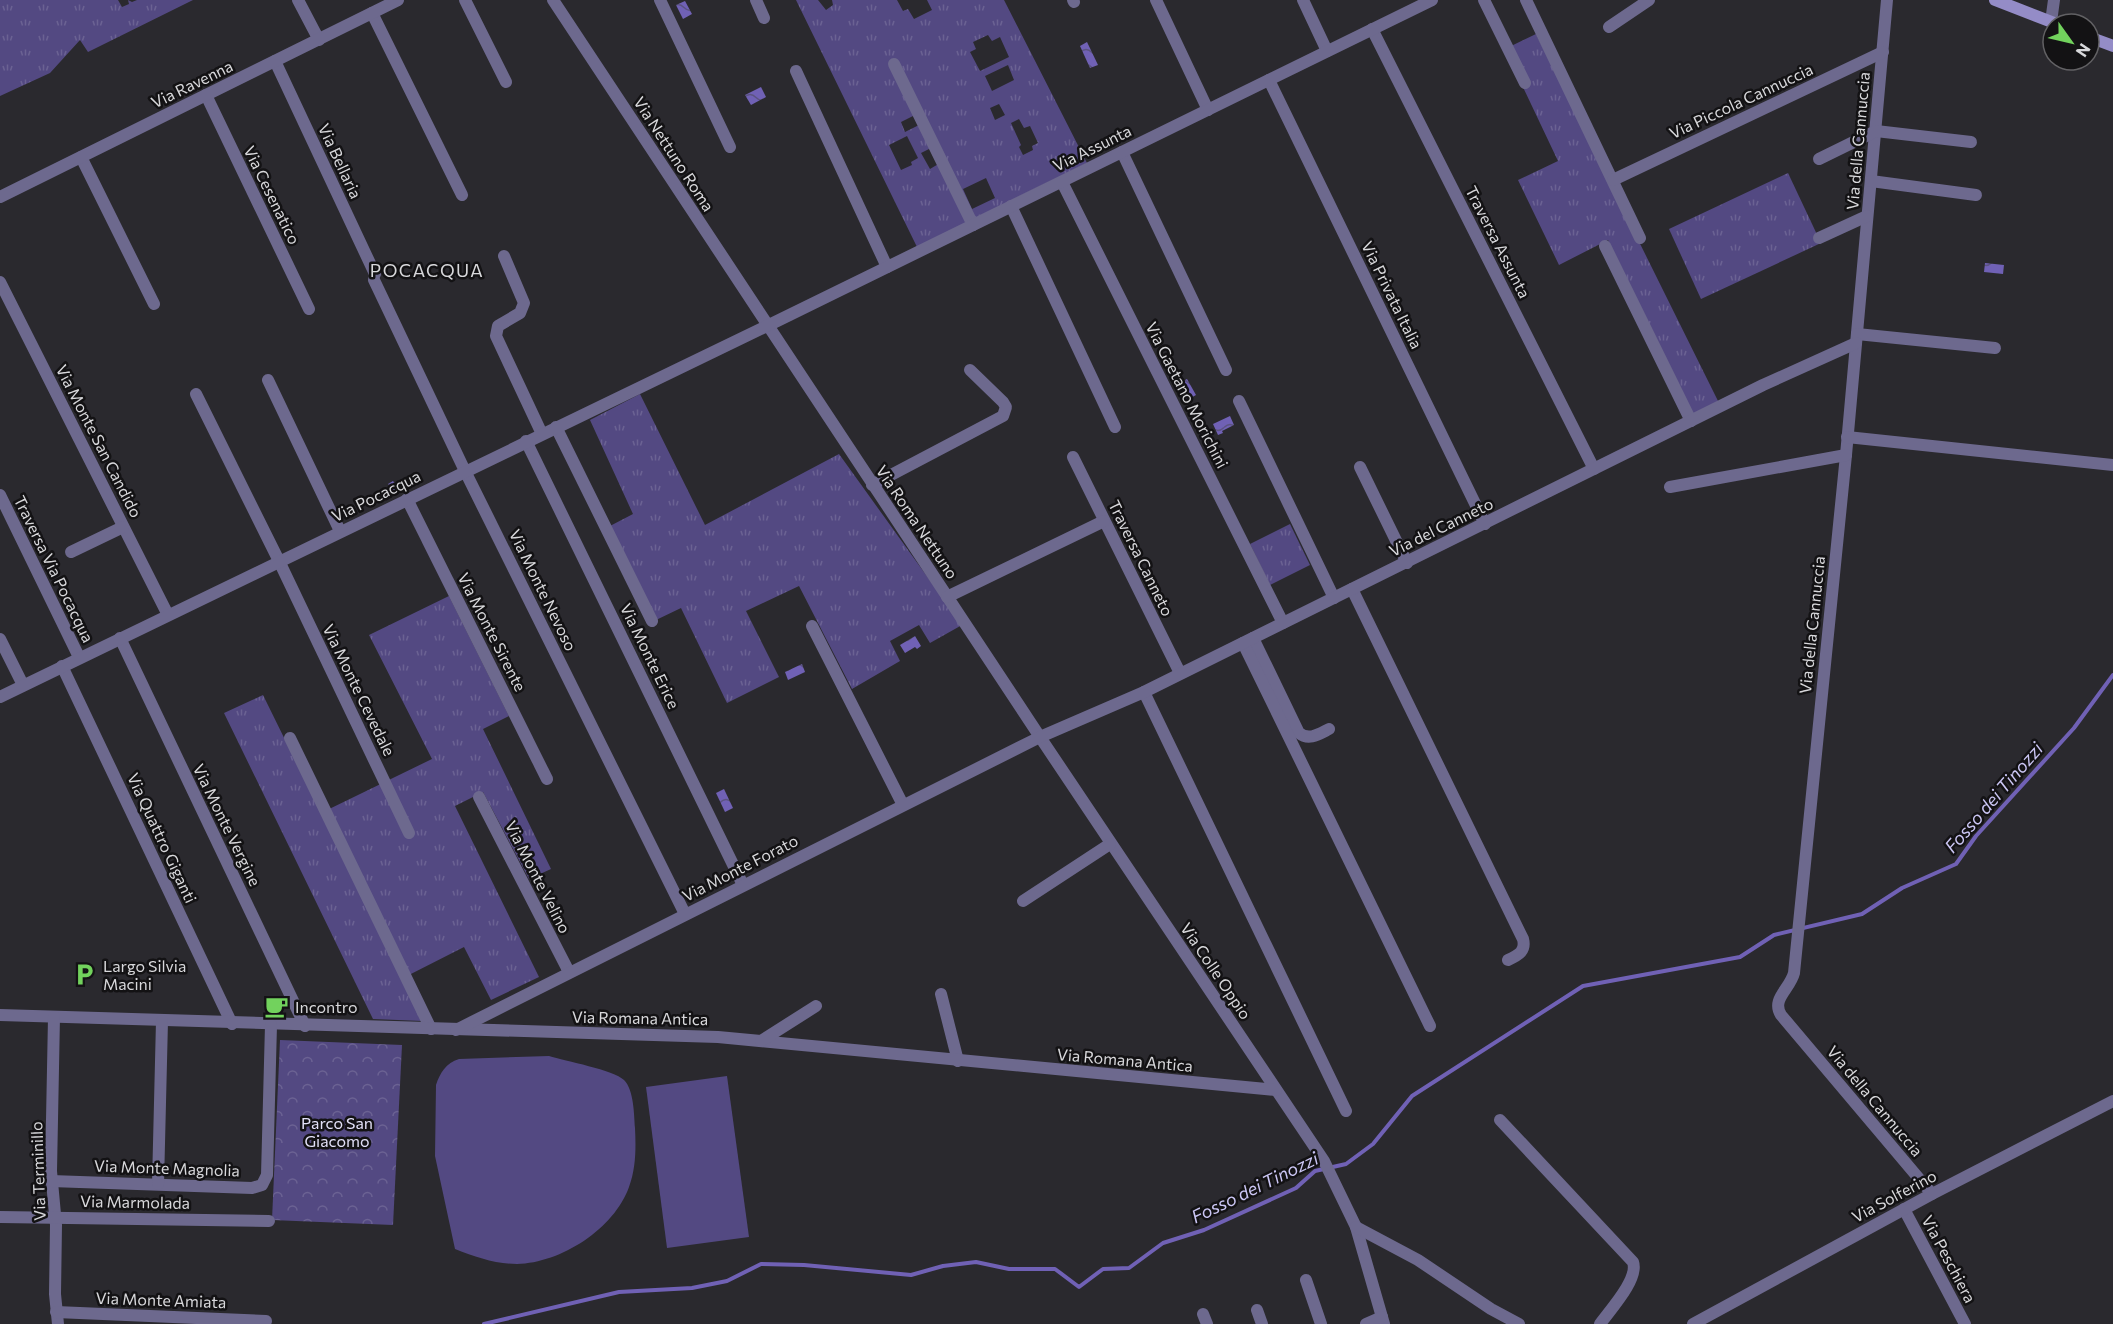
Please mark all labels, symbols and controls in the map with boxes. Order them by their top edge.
north arrow [2041,12,2101,72]
text: N [2073,40,2095,61]
street label: Via Ravenna [148,56,236,111]
street label: Via Piccola Cannuccia [1666,59,1816,142]
street label: Via della Cannuccia [1842,71,1873,211]
street label: Via Nettuno Roma [630,93,719,215]
street label: Via Bellaria [315,120,366,201]
street label: Via Assunta [1049,120,1134,175]
street label: Via Cesenatico [240,142,305,247]
street label: Traversa Assunta [1462,183,1535,301]
street label: Via Privata Italia [1358,238,1427,352]
district label: POCACQUA [370,259,484,281]
street label: Via Gaetano Morichini [1142,319,1233,471]
street label: Via Monte San Candido [53,361,146,520]
street label: Via Roma Nettuno [872,461,962,582]
street label: Via Pocacqua [328,466,423,525]
street label: Traversa Via Pocacqua [11,492,98,645]
street label: Via del Canneto [1386,493,1496,560]
street label: Traversa Canneto [1105,497,1178,619]
street label: Via Monte Nevoso [506,526,581,654]
street label: Via della Cannuccia [1795,555,1828,695]
street label: Via Monte Sirente [454,569,531,694]
street label: Via Monte Erice [617,600,684,712]
street label: Via Monte Cevedale [319,621,400,759]
water label: Fosso dei Tinozzi [1939,737,2048,857]
street label: Via Monte Vergine [190,761,265,889]
street label: Via Quattro Giganti [124,770,201,906]
street label: Via Monte Velino [502,817,575,936]
street label: Via Monte Forato [679,830,801,905]
street label: Via Colle Oppio [1177,919,1256,1023]
place label: Largo Silvia Macini [103,956,186,993]
parking icon: Largo Silvia Macini [72,962,98,988]
cafe icon: Incontro [264,994,290,1020]
place label: Incontro [295,997,358,1016]
street label: Via Romana Antica [572,1007,708,1028]
street label: Via della Cannuccia [1824,1041,1927,1160]
street label: Via Romana Antica [1056,1044,1194,1075]
park label: Parco San Giacomo [301,1113,373,1150]
street label: Via Terminillo [26,1121,49,1221]
water label: Fosso dei Tinozzi [1187,1146,1323,1227]
street label: Via Monte Magnolia [94,1155,240,1180]
street label: Via Solferino [1848,1165,1939,1226]
street label: Via Marmolada [80,1191,190,1212]
street label: Via Peschiera [1918,1212,1980,1306]
street label: Via Monte Amiata [95,1288,227,1311]

